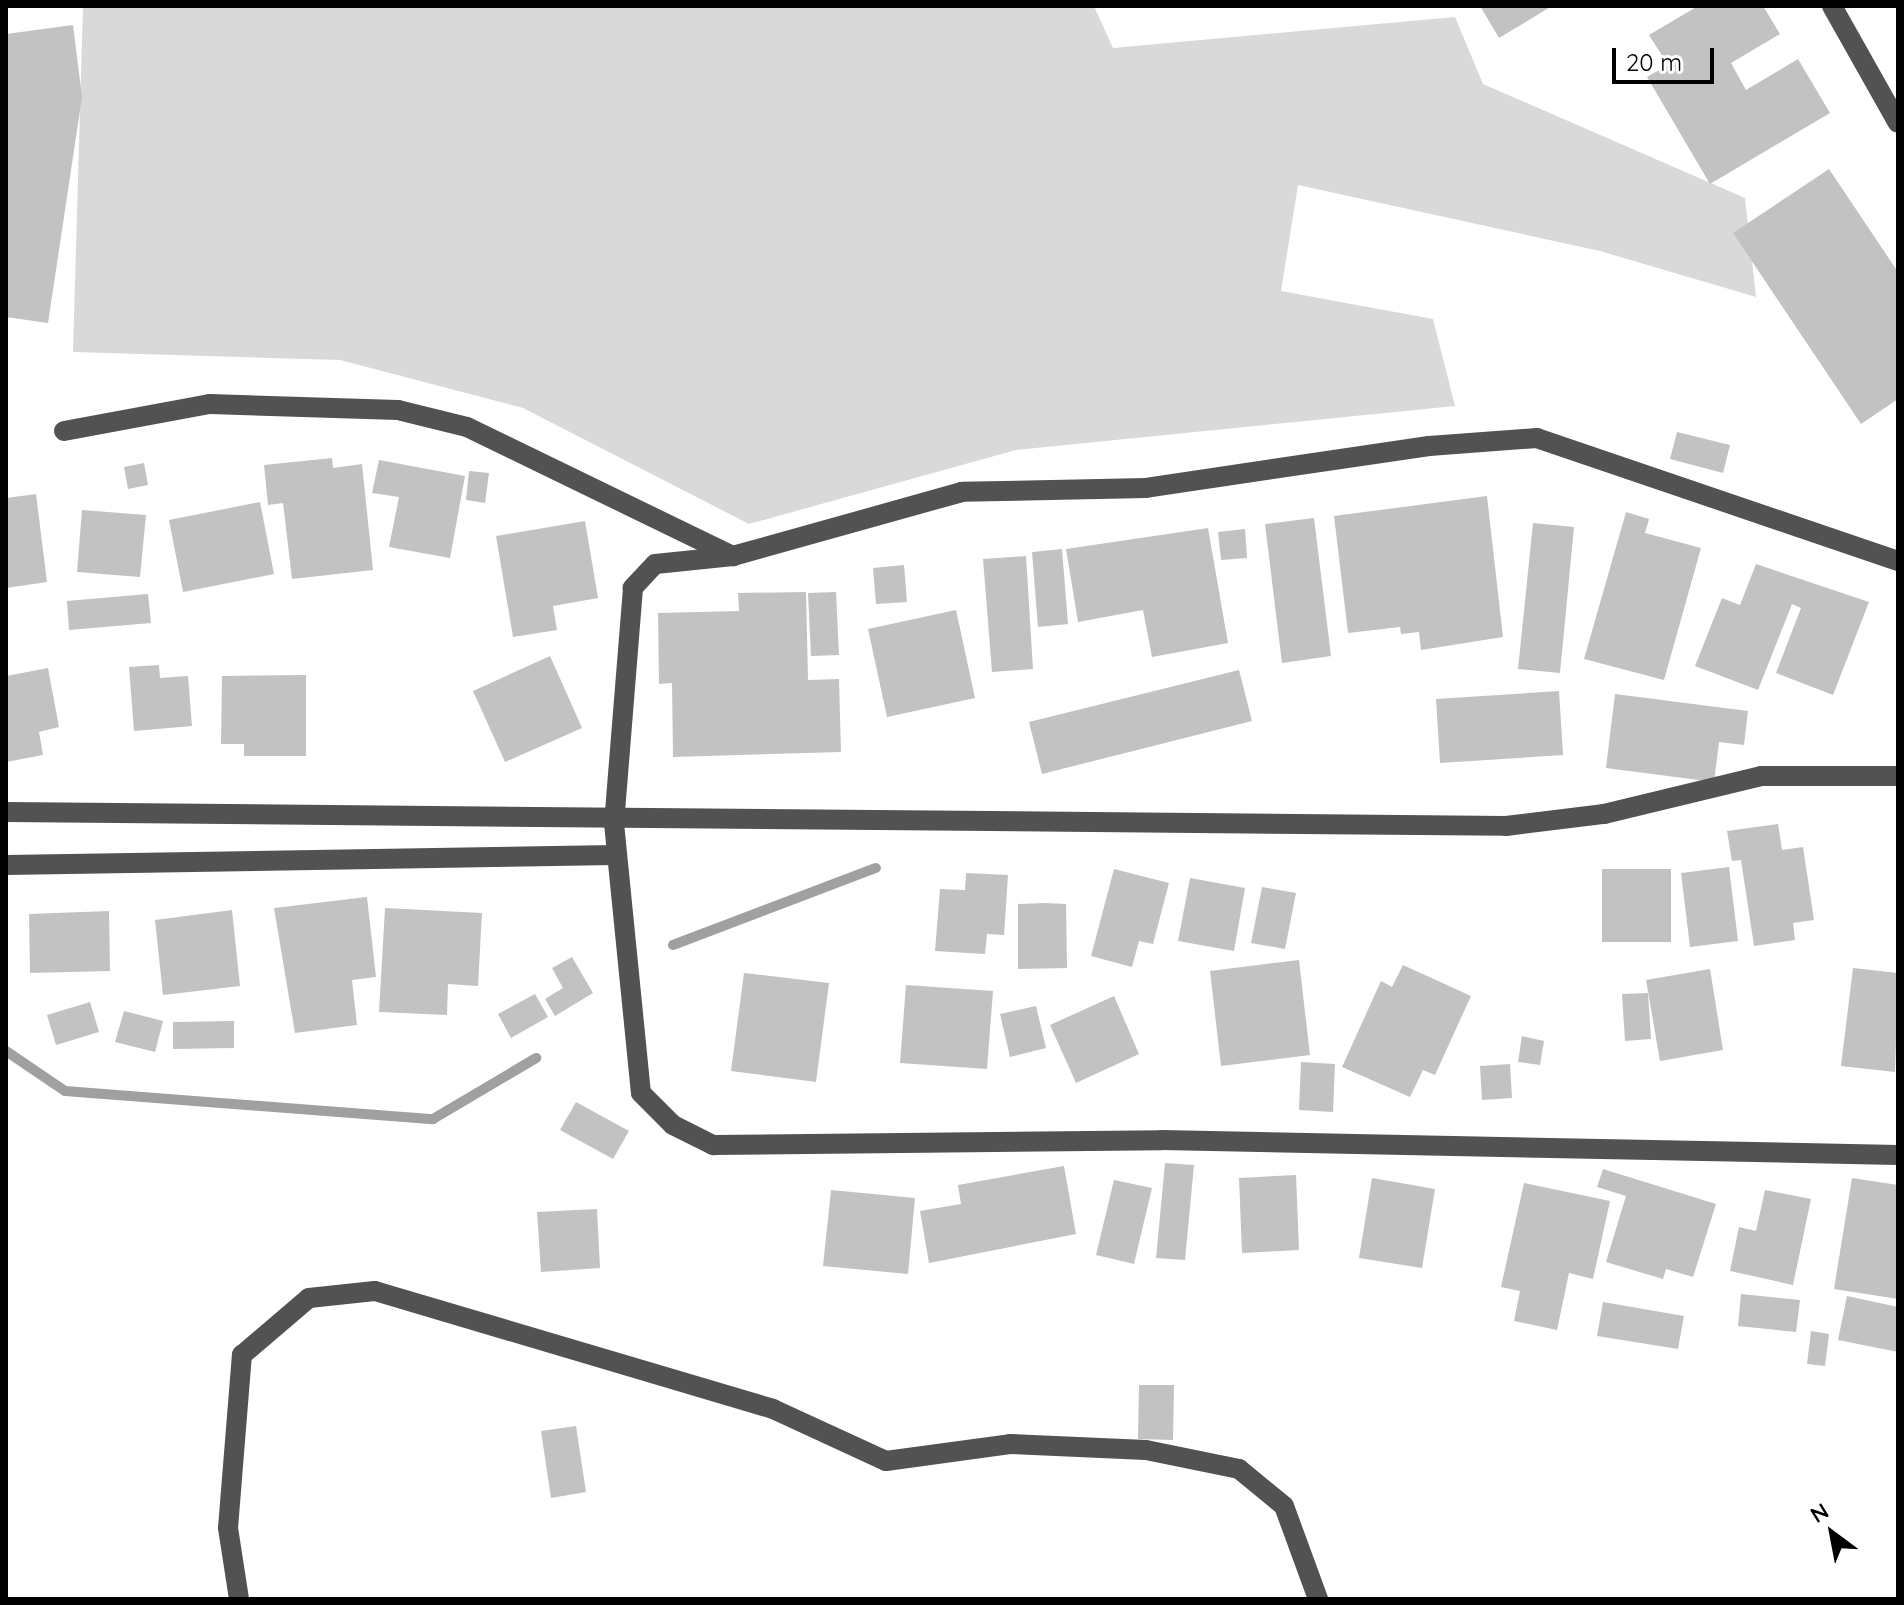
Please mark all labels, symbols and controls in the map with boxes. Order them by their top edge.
scale bar [1616,32,1718,82]
text: 20 m [1626,47,1682,77]
north arrow [1792,1493,1872,1573]
text: N [1805,1496,1834,1529]

